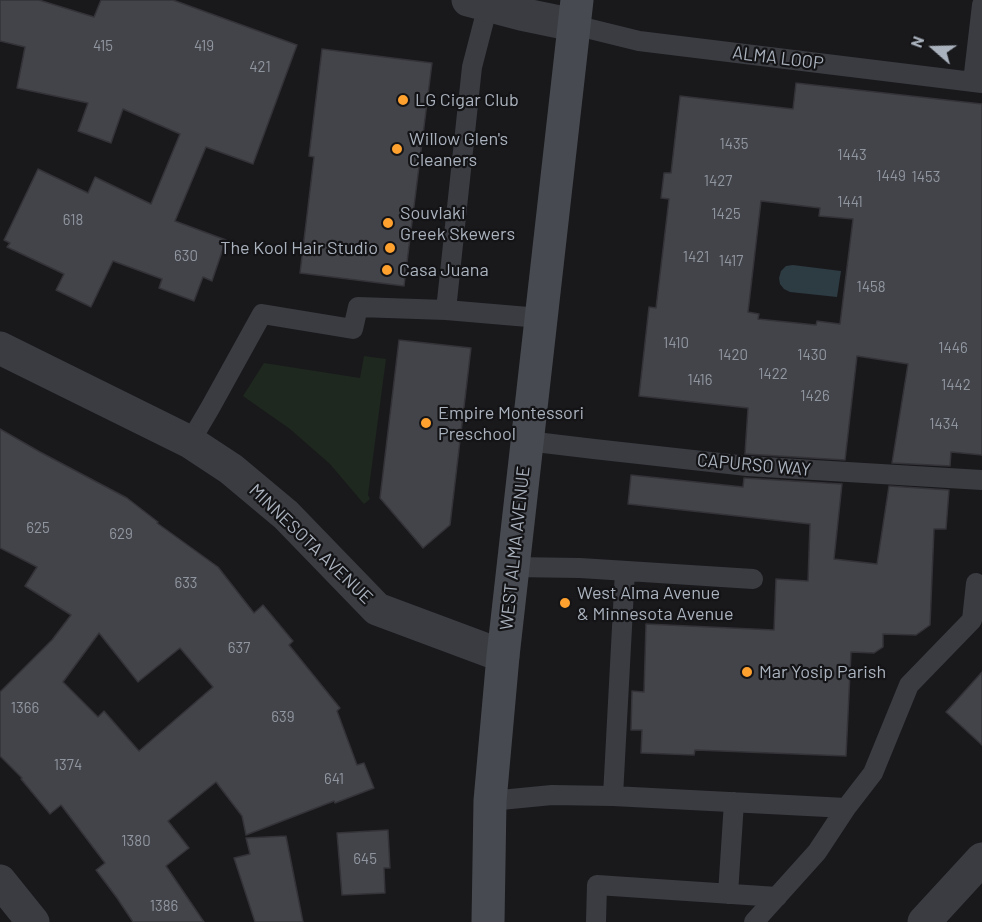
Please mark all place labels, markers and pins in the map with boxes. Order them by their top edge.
place label: LG Cigar Club [415,89,519,111]
marker: LG Cigar Club [396,93,410,107]
place label: Willow Glen's Cleaners [409,128,508,170]
marker: Willow Glen's Cleaners [390,142,404,156]
place label: Souvlaki Greek Skewers [400,202,515,244]
marker: Souvlaki Greek Skewers [381,216,395,230]
place label: The Kool Hair Studio [220,237,378,259]
marker: The Kool Hair Studio [383,241,397,255]
place label: Casa Juana [399,259,489,281]
marker: Casa Juana [380,263,394,277]
place label: Empire Montessori Preschool [438,402,584,444]
marker: Empire Montessori Preschool [419,416,433,430]
place label: West Alma Avenue & Minnesota Avenue [577,582,734,624]
marker: West Alma Avenue & Minnesota Avenue [558,596,572,610]
place label: Mar Yosip Parish [759,661,886,683]
marker: Mar Yosip Parish [740,665,754,679]

